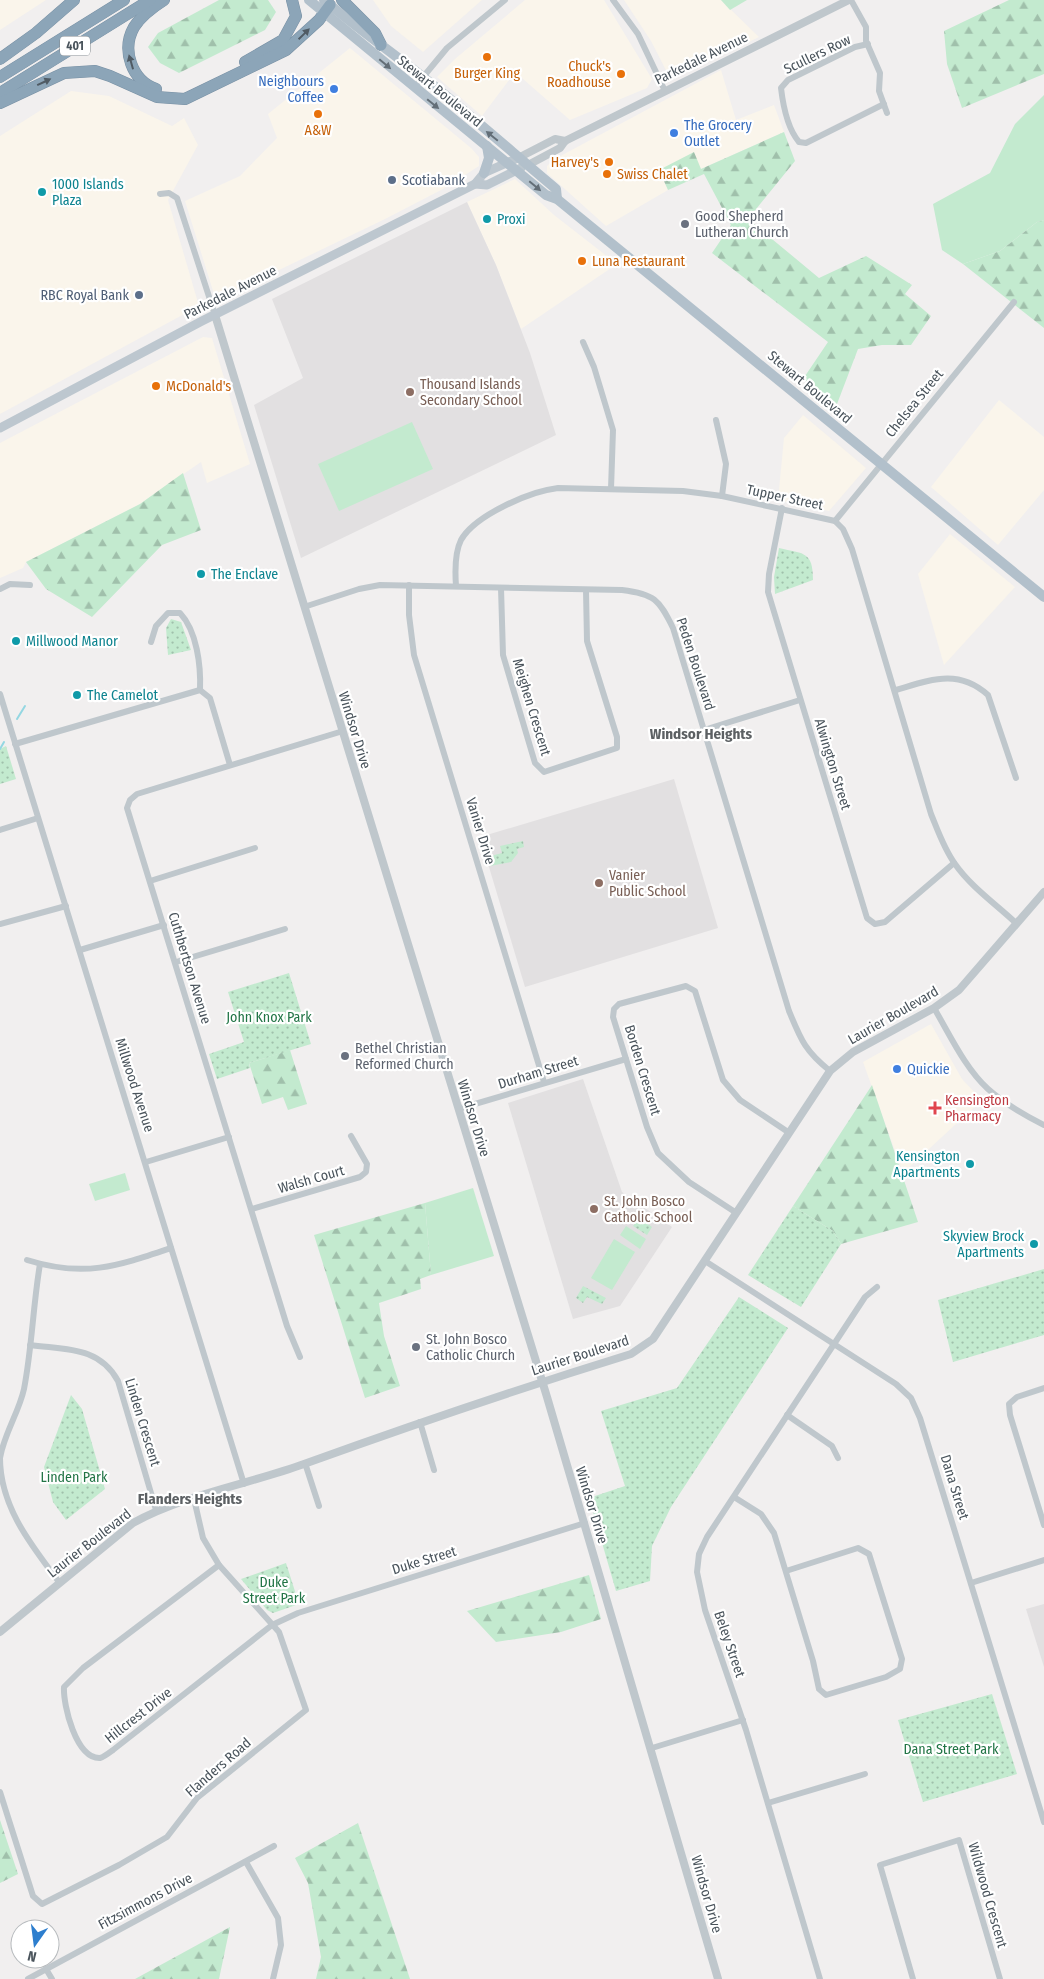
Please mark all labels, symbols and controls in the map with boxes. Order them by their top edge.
one-way arrow [298,28,310,40]
street label: Parkedale Avenue [652,28,751,88]
street label: Scullers Row [781,31,853,78]
road number: 401 [60,36,90,56]
marker: Burger King [481,51,493,63]
street label: Stewart Boulevard [394,52,486,131]
one-way arrow [127,54,135,69]
place label: Chuck's Roadhouse [547,58,611,91]
one-way arrow [379,59,392,70]
place label: Burger King [454,65,520,82]
marker: Chuck's Roadhouse [615,68,627,80]
place label: Neighbours Coffee [258,73,324,106]
one-way arrow [37,78,51,86]
marker: Neighbours Coffee [328,83,340,95]
one-way arrow [426,98,439,109]
marker: A&W [312,108,324,120]
place label: The Grocery Outlet [684,117,752,150]
place label: A&W [305,122,332,139]
marker: The Grocery Outlet [668,127,680,139]
one-way arrow [486,130,499,141]
place label: Harvey's [551,154,599,171]
marker: Harvey's [603,156,615,168]
place label: Swiss Chalet [617,166,688,183]
marker: Swiss Chalet [601,168,613,180]
place label: Scotiabank [402,172,466,189]
marker: Scotiabank [386,174,398,186]
place label: 1000 Islands Plaza [52,176,124,209]
one-way arrow [529,181,542,192]
marker: 1000 Islands Plaza [36,186,48,198]
place label: Good Shepherd Lutheran Church [695,208,789,241]
place label: Proxi [497,211,525,228]
marker: Proxi [481,213,493,225]
marker: Good Shepherd Lutheran Church [679,218,691,230]
place label: Luna Restaurant [592,253,686,270]
marker: Luna Restaurant [576,255,588,267]
street label: Parkedale Avenue [181,262,280,323]
place label: RBC Royal Bank [40,287,129,304]
marker: RBC Royal Bank [133,289,145,301]
street label: Stewart Boulevard [764,347,855,428]
street label: Chelsea Street [882,366,947,441]
place label: Thousand Islands Secondary School [420,376,522,409]
place label: McDonald's [166,378,231,395]
marker: McDonald's [150,380,162,392]
marker: Thousand Islands Secondary School [404,386,416,398]
street label: Tupper Street [745,481,825,514]
place label: The Enclave [211,566,278,583]
marker: The Enclave [195,568,207,580]
street label: Peden Boulevard [673,616,719,713]
place label: Millwood Manor [26,633,118,650]
marker: Millwood Manor [10,635,22,647]
street label: Meighen Crescent [509,656,555,758]
place label: The Camelot [87,687,159,704]
marker: The Camelot [71,689,83,701]
street label: Windsor Drive [335,689,374,771]
street label: Alwington Street [811,716,855,812]
district label: Windsor Heights [650,725,753,743]
street label: Vanier Drive [462,796,499,867]
place label: Vanier Public School [609,867,686,900]
marker: Vanier Public School [593,877,605,889]
street label: Cuthbertson Avenue [164,910,215,1026]
street label: Laurier Boulevard [845,983,941,1048]
park label: John Knox Park [226,1009,312,1026]
street label: Borden Crescent [621,1023,664,1118]
street label: Millwood Avenue [111,1036,158,1134]
place label: Bethel Christian Reformed Church [355,1040,454,1073]
marker: Bethel Christian Reformed Church [339,1050,351,1062]
street label: Durham Street [496,1052,581,1093]
place label: Quickie [907,1061,950,1078]
marker: Quickie [891,1063,903,1075]
street label: Windsor Drive [454,1077,493,1159]
place label: Kensington Pharmacy [945,1092,1009,1125]
marker: Kensington Pharmacy [929,1102,941,1114]
place label: Kensington Apartments [893,1148,960,1181]
marker: Kensington Apartments [964,1158,976,1170]
street label: Walsh Court [276,1162,347,1197]
place label: St. John Bosco Catholic School [604,1193,693,1226]
marker: St. John Bosco Catholic School [588,1203,600,1215]
place label: Skyview Brock Apartments [943,1228,1024,1261]
marker: Skyview Brock Apartments [1028,1238,1040,1250]
place label: St. John Bosco Catholic Church [426,1331,515,1364]
street label: Laurier Boulevard [529,1332,631,1379]
marker: St. John Bosco Catholic Church [410,1341,422,1353]
street label: Linden Crescent [121,1376,164,1469]
street label: Dana Street [937,1453,973,1522]
street label: Windsor Drive [572,1464,611,1546]
park label: Linden Park [40,1469,108,1486]
district label: Flanders Heights [138,1490,243,1508]
street label: Laurier Boulevard [44,1505,135,1581]
street label: Duke Street [390,1543,459,1578]
park label: Duke Street Park [243,1574,306,1607]
street label: Beley Street [710,1609,749,1680]
street label: Hillcrest Drive [101,1684,175,1747]
street label: Flanders Road [182,1734,255,1800]
park label: Dana Street Park [904,1741,999,1758]
street label: Wildwood Crescent [964,1841,1011,1950]
street label: Windsor Drive [687,1853,726,1935]
street label: Fitzsimmons Drive [95,1869,195,1933]
north arrow [10,1919,60,1969]
text: N [26,1947,38,1965]

